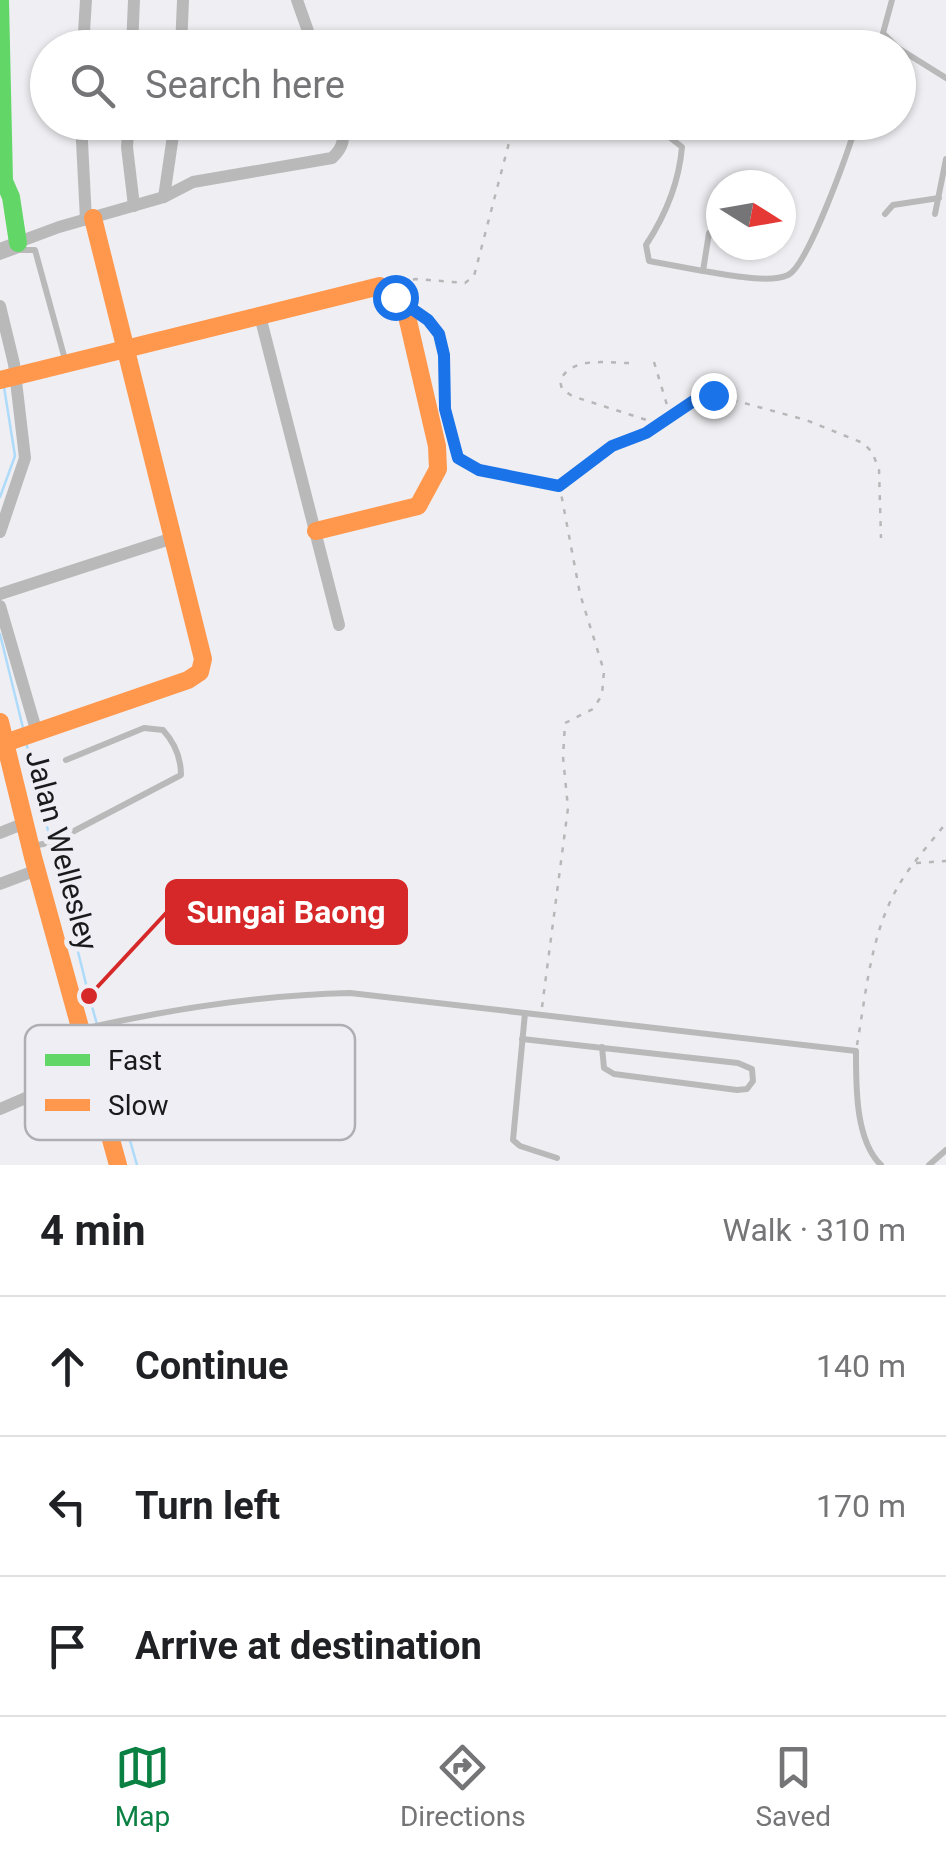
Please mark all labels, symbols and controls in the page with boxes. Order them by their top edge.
search box [30,30,916,140]
icon: search [65,58,120,113]
text: Search here [145,63,345,107]
north arrow [706,170,796,260]
route start [373,275,419,321]
route end [691,373,737,419]
street label: Jalan Wellesley [18,746,106,954]
callout: Sungai Baong [167,881,406,943]
text: Sungai Baong [186,893,386,931]
legend [25,1025,355,1140]
text: Fast [108,1044,162,1077]
text: Slow [108,1089,168,1122]
text: 4 min [40,1206,146,1255]
text: Walk · 310 m [723,1211,906,1249]
icon: ahead [40,1339,95,1394]
text: Continue [135,1344,289,1388]
text: 140 m [816,1347,906,1385]
icon: left [40,1479,95,1534]
text: Turn left [135,1484,280,1528]
text: 170 m [816,1487,906,1525]
icon: arrive [40,1619,95,1674]
text: Arrive at destination [135,1624,482,1668]
tab: Map [115,1740,170,1833]
tab: Directions [400,1740,526,1833]
tab: Saved [755,1740,831,1833]

